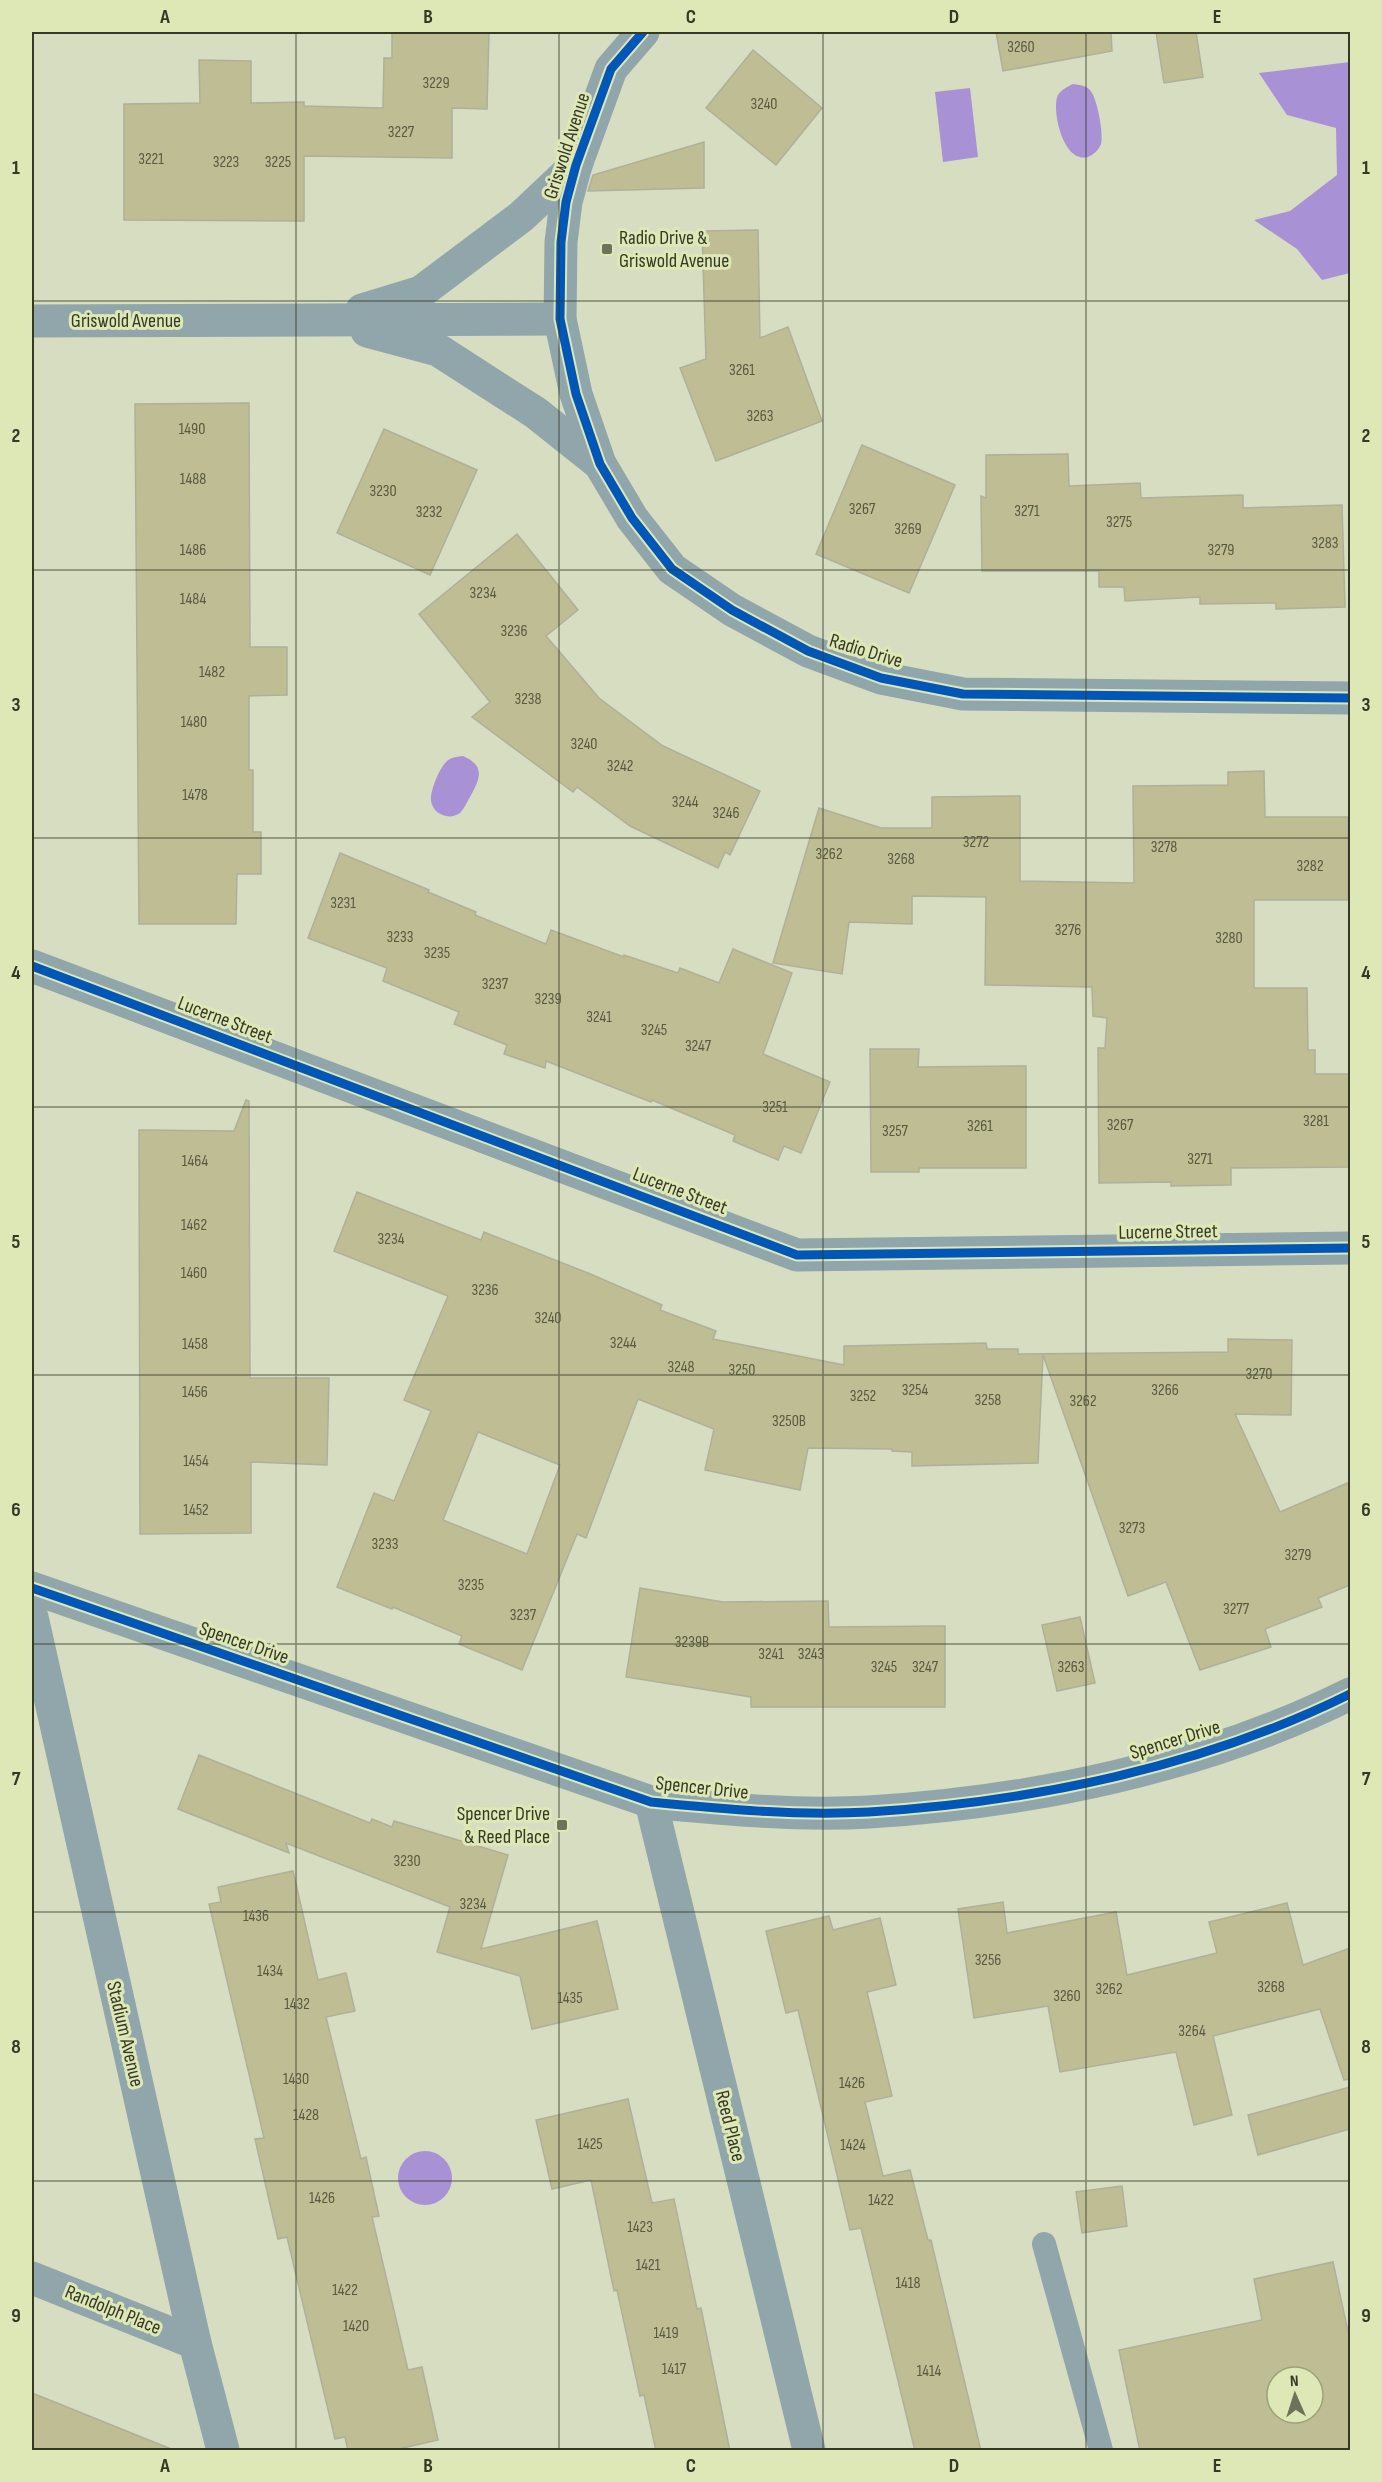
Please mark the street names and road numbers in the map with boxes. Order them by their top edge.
street label: Griswold Avenue [539,90,595,202]
street label: Griswold Avenue [71,309,181,333]
street label: Radio Drive [827,629,905,673]
street label: Lucerne Street [174,991,276,1049]
street label: Lucerne Street [629,1162,731,1220]
street label: Lucerne Street [1118,1219,1218,1245]
street label: Spencer Drive [196,1616,292,1670]
street label: Spencer Drive [1127,1715,1223,1765]
street label: Spencer Drive [654,1771,750,1805]
street label: Stadium Avenue [101,1979,149,2089]
street label: Reed Place [710,2088,750,2164]
street label: Randolph Place [61,2280,165,2340]

